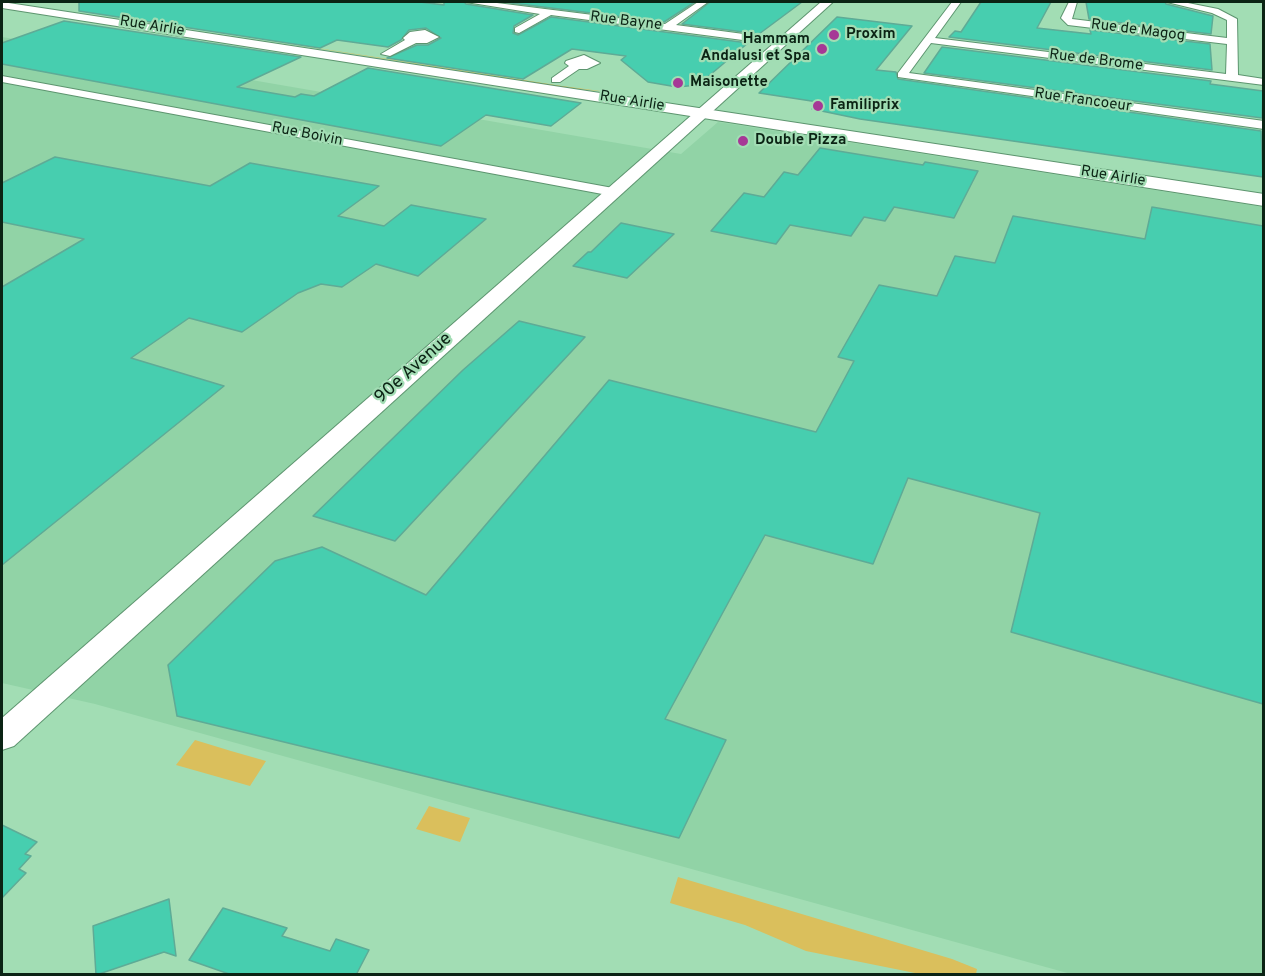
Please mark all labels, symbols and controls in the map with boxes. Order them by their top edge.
street label: Rue Bayne [589,9,663,35]
street label: Rue Airlie [118,13,186,41]
street label: Rue de Magog [1090,16,1186,46]
place label: Proxim [846,26,896,44]
marker: Proxim [827,28,841,42]
place label: Hammam Andalusi et Spa [700,31,810,66]
marker: Hammam Andalusi et Spa [815,42,829,56]
street label: Rue de Brome [1048,46,1144,76]
place label: Maisonette [690,74,768,92]
marker: Maisonette [671,76,685,90]
street label: Rue Francoeur [1033,85,1133,117]
street label: Rue Airlie [598,88,666,116]
place label: Familiprix [830,97,899,115]
marker: Familiprix [811,99,825,113]
street label: Rue Boivin [270,119,344,151]
place label: Double Pizza [755,132,846,150]
marker: Double Pizza [736,134,750,148]
street label: Rue Airlie [1079,163,1147,191]
street label: 90e Avenue [371,329,457,409]

